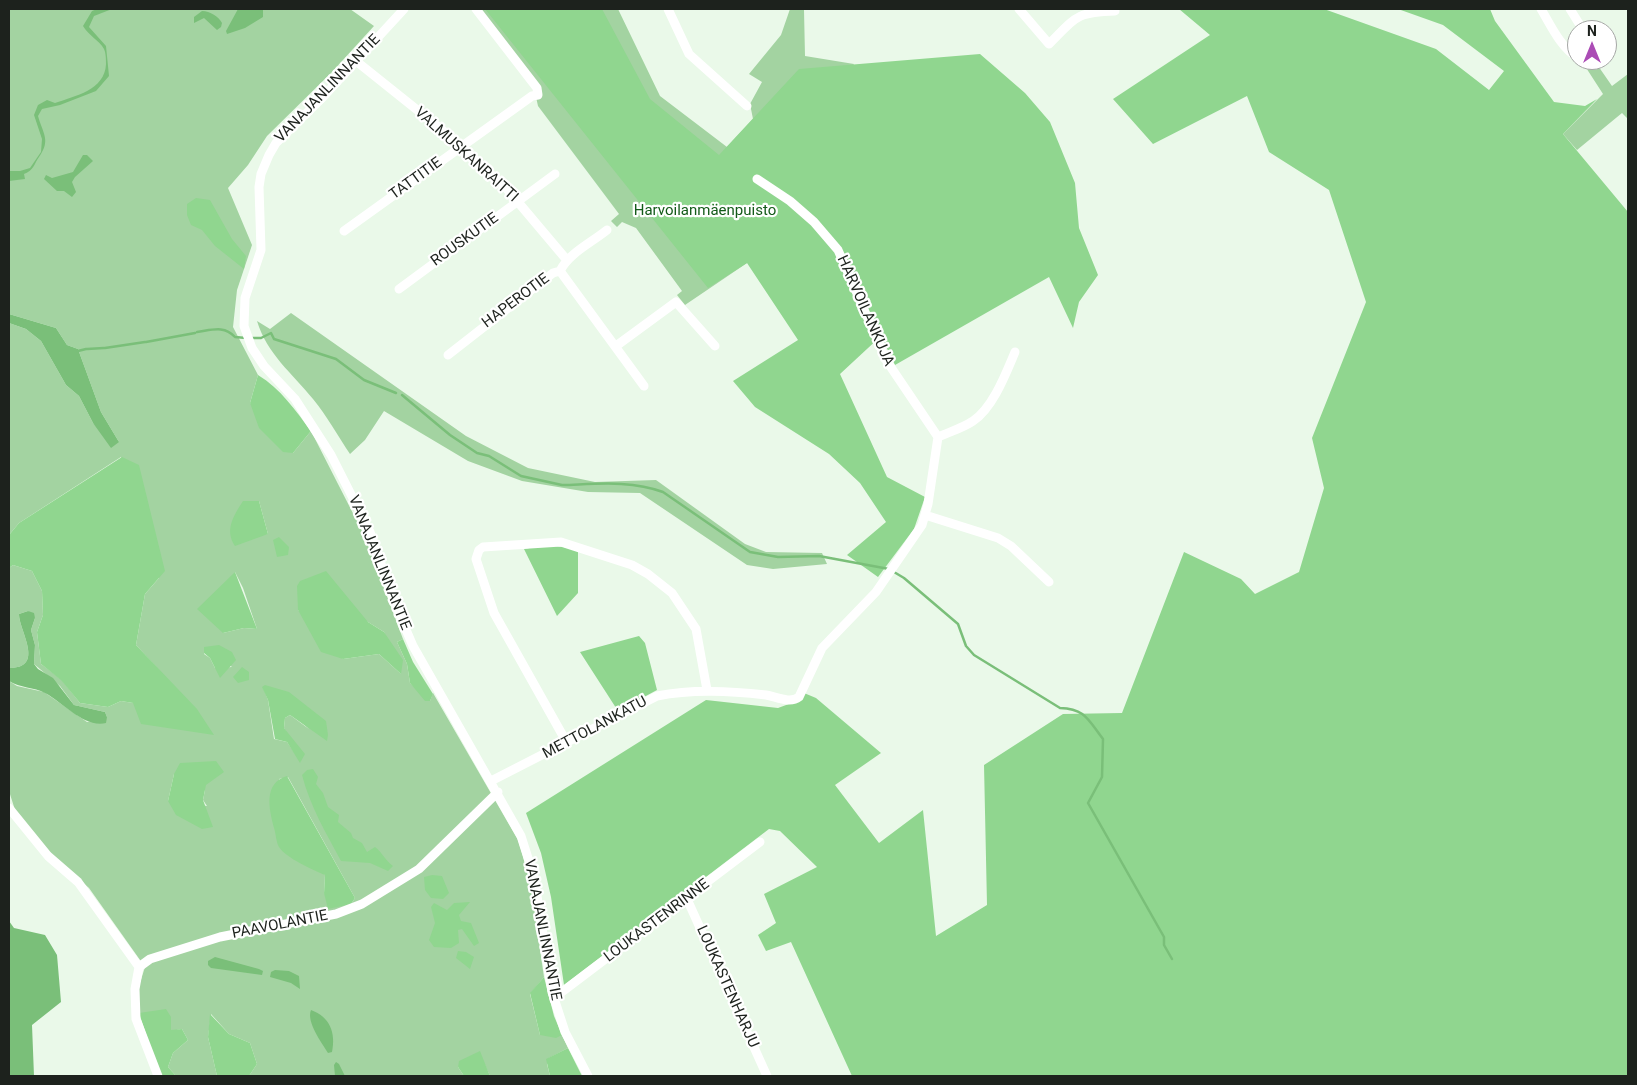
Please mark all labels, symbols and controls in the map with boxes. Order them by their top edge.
north arrow [1567,20,1617,70]
text: N [1587,23,1597,39]
street label: VANAJANLINNANTIE [272,31,384,147]
street label: VALMUSKANRAITTI [410,104,522,206]
street label: TATTITIE [386,154,446,204]
park label: Harvoilanmäenpuisto [634,202,776,220]
street label: ROUSKUTIE [428,210,502,270]
street label: HARVOILANKUJA [833,253,897,369]
street label: HAPEROTIE [479,270,553,332]
street label: VANAJANLINNANTIE [344,493,414,633]
street label: METTOLANKATU [540,693,650,763]
street label: VANAJANLINNANTIE [519,858,565,1002]
street label: LOUKASTENRINNE [601,876,713,966]
street label: PAAVOLANTIE [231,907,329,943]
street label: LOUKASTENHARJU [692,923,762,1051]

